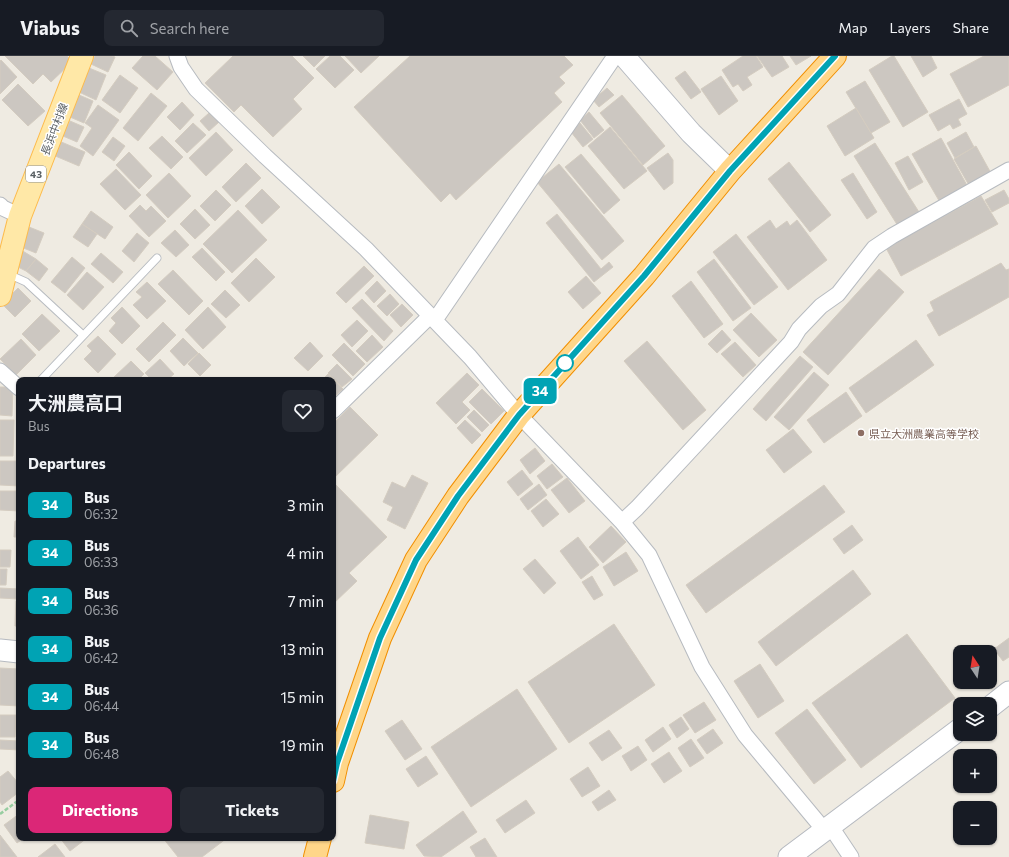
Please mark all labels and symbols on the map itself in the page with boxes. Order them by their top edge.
street label: 長浜中村線 [38,101,70,157]
road number: 43 [26,166,46,182]
unlabelled marker [556,354,574,372]
line badge: 34 [522,378,558,404]
place label: 県立大洲農業高等学校 [869,427,979,440]
marker: 県立大洲農業高等学校 [856,428,866,438]
north arrow [953,645,997,689]

